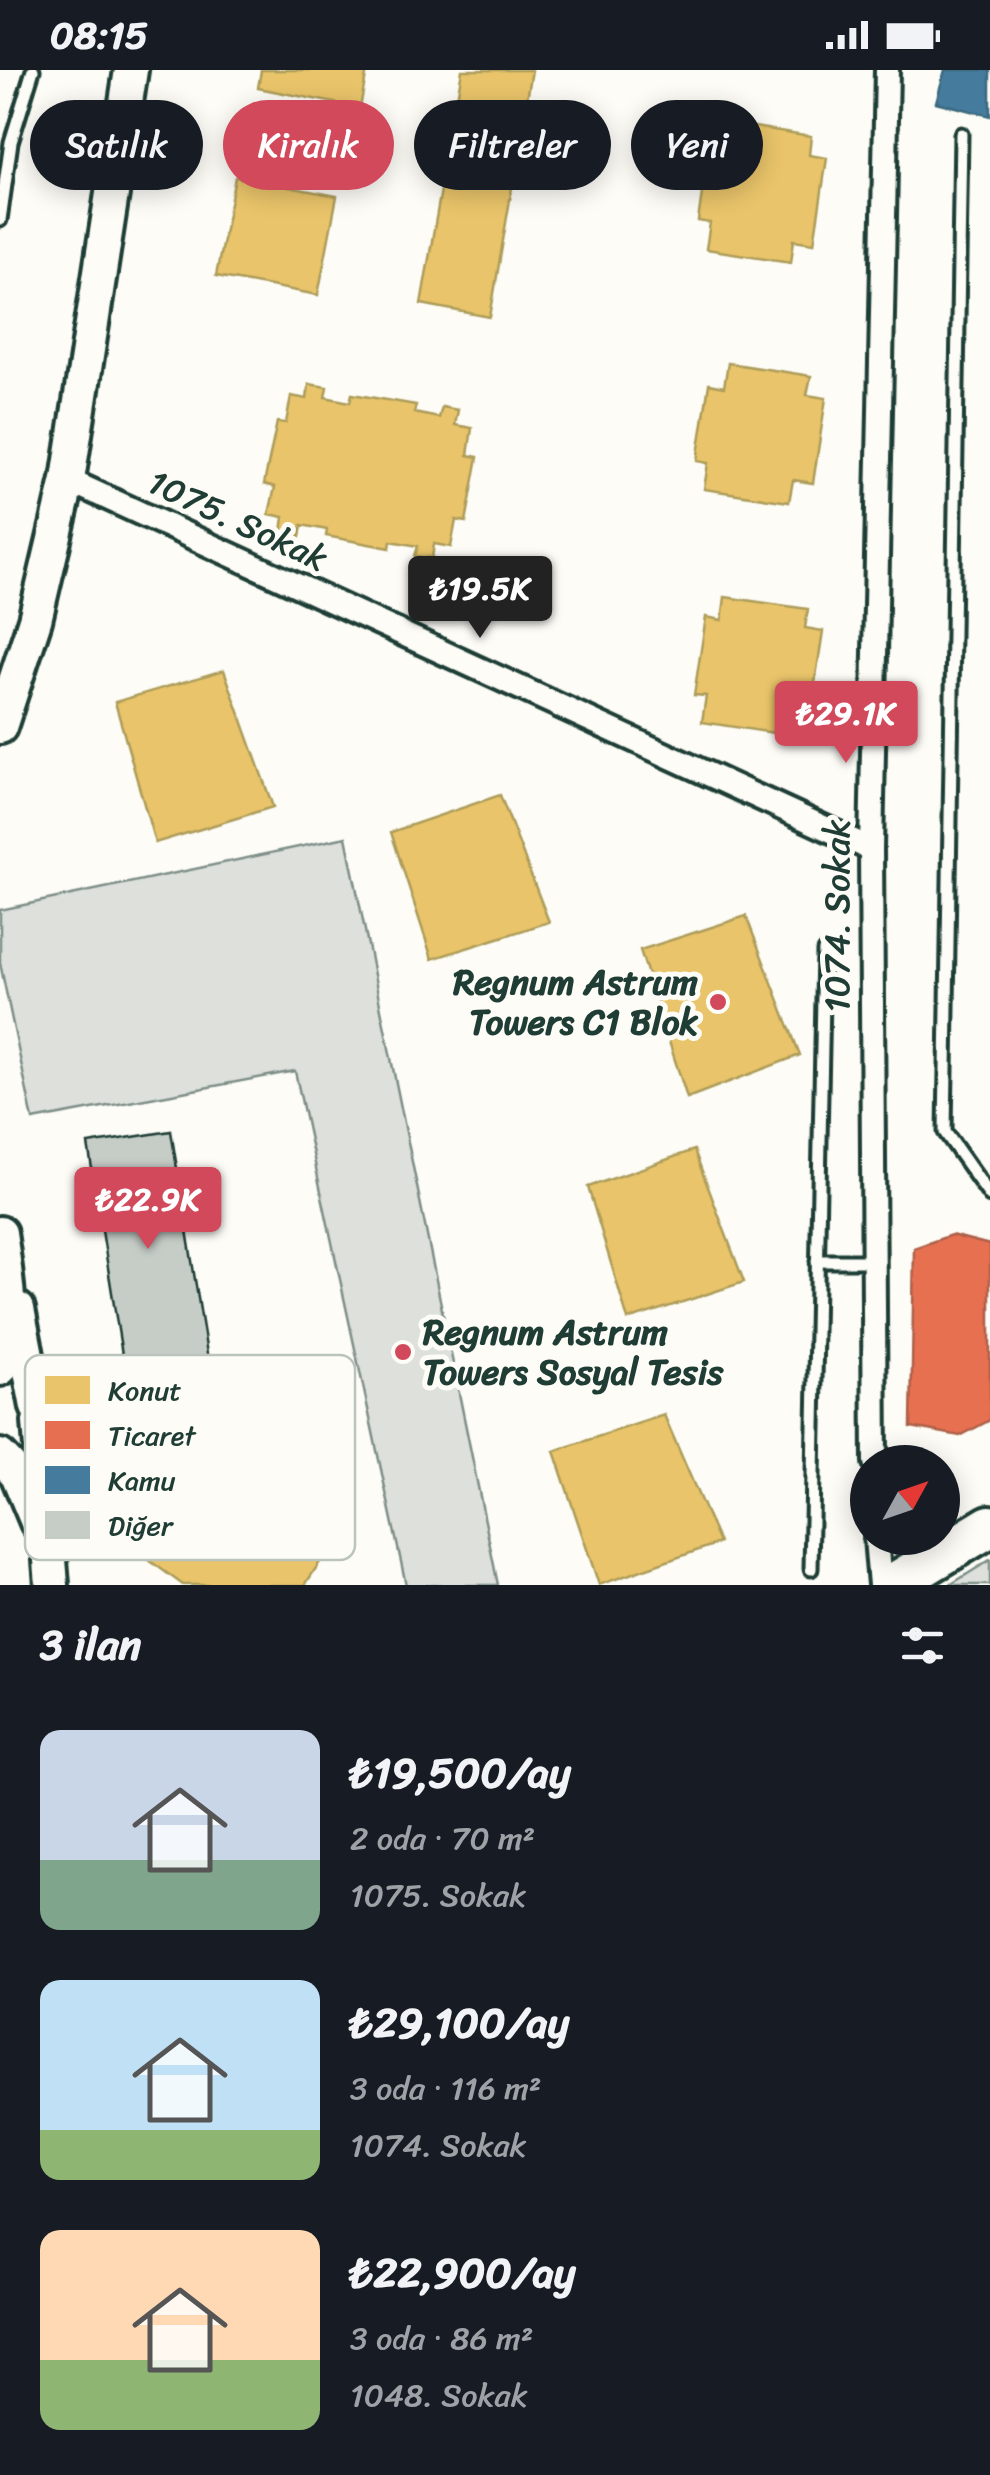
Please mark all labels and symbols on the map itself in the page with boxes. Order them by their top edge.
street label: 1075. Sokak [138,451,339,589]
pin: ₺19.5K [399,556,561,641]
pin: ₺29.1K [765,681,927,766]
street label: 1074. Sokak [806,819,868,1013]
place label: Regnum Astrum Towers C1 Blok [452,951,698,1053]
marker: Regnum Astrum Towers C1 Blok [707,991,729,1013]
pin: ₺22.9K [67,1167,229,1252]
place label: Regnum Astrum Towers Sosyal Tesis [422,1301,724,1403]
marker: Regnum Astrum Towers Sosyal Tesis [392,1341,414,1363]
legend [25,1355,355,1560]
text: Konut [108,1366,182,1415]
text: Ticaret [108,1411,197,1460]
north arrow [850,1445,960,1555]
text: Kamu [108,1456,176,1505]
text: Diğer [108,1501,174,1550]

